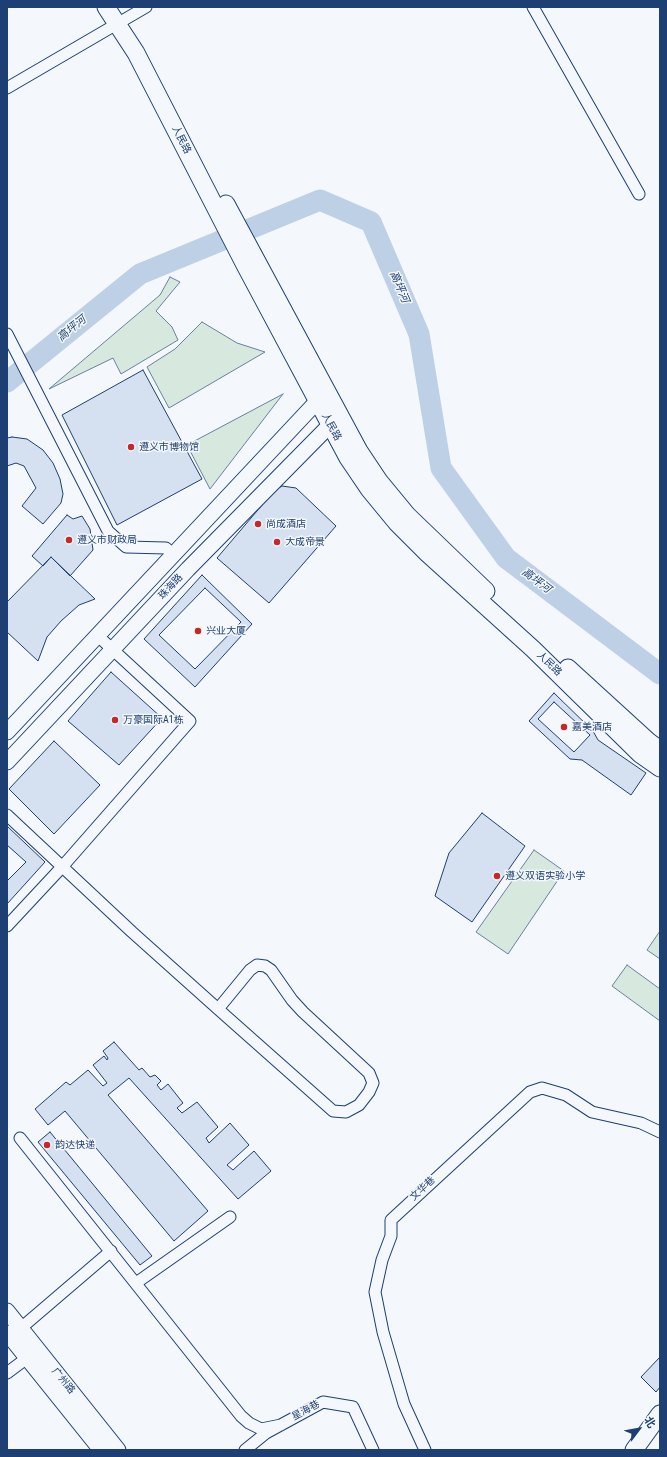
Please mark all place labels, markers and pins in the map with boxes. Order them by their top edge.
place label: 遵义市博物馆 [139,441,199,453]
marker: 遵义市博物馆 [126,442,136,452]
place label: 尚成酒店 [266,518,306,530]
marker: 尚成酒店 [253,519,263,529]
place label: 遵义市财政局 [77,534,137,546]
marker: 遵义市财政局 [64,535,74,545]
place label: 大成帝景 [285,536,325,548]
marker: 大成帝景 [272,537,282,547]
place label: 兴业大厦 [206,625,246,637]
marker: 兴业大厦 [193,626,203,636]
place label: 万豪国际A1栋 [123,714,184,726]
marker: 万豪国际A1栋 [110,715,120,725]
place label: 嘉美酒店 [572,721,612,733]
marker: 嘉美酒店 [559,722,569,732]
place label: 遵义双语实验小学 [505,870,585,882]
marker: 遵义双语实验小学 [492,871,502,881]
place label: 韵达快递 [55,1139,95,1151]
marker: 韵达快递 [42,1140,52,1150]

